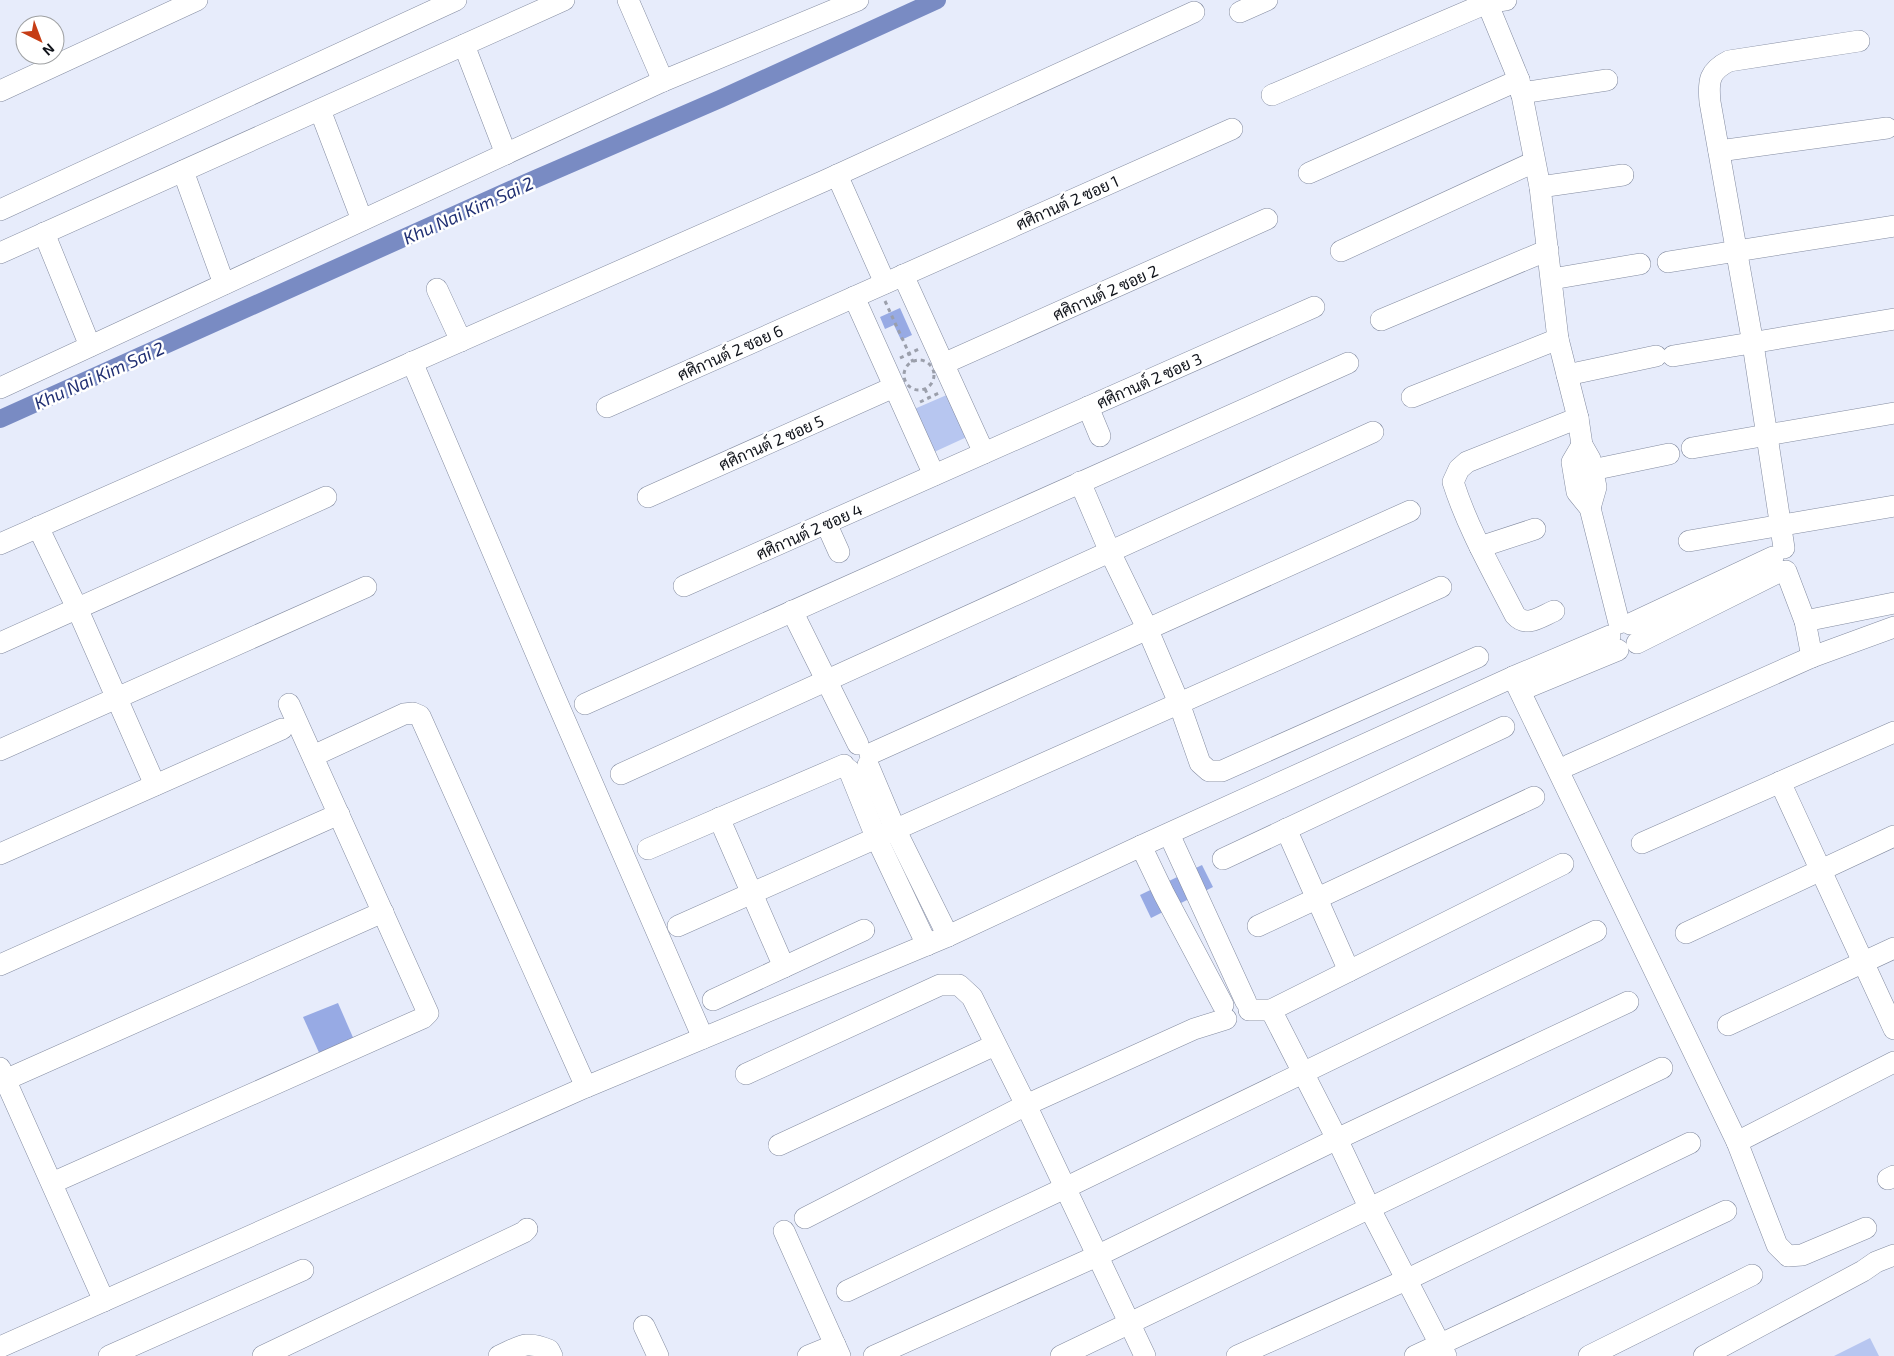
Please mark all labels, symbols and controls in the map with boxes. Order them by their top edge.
north arrow [15,15,65,65]
text: N [40,40,58,60]
street label: ศศิกานต์ 2 ซอย 1 [1012,169,1121,233]
water label: Khu Nai Kim Sai 2 [399,171,537,249]
street label: ศศิกานต์ 2 ซอย 2 [1049,258,1161,324]
street label: ศศิกานต์ 2 ซอย 6 [674,318,786,384]
water label: Khu Nai Kim Sai 2 [30,336,168,414]
street label: ศศิกานต์ 2 ซอย 3 [1093,346,1205,412]
street label: ศศิกานต์ 2 ซอย 5 [715,409,826,474]
street label: ศศิกานต์ 2 ซอย 4 [752,497,865,563]

